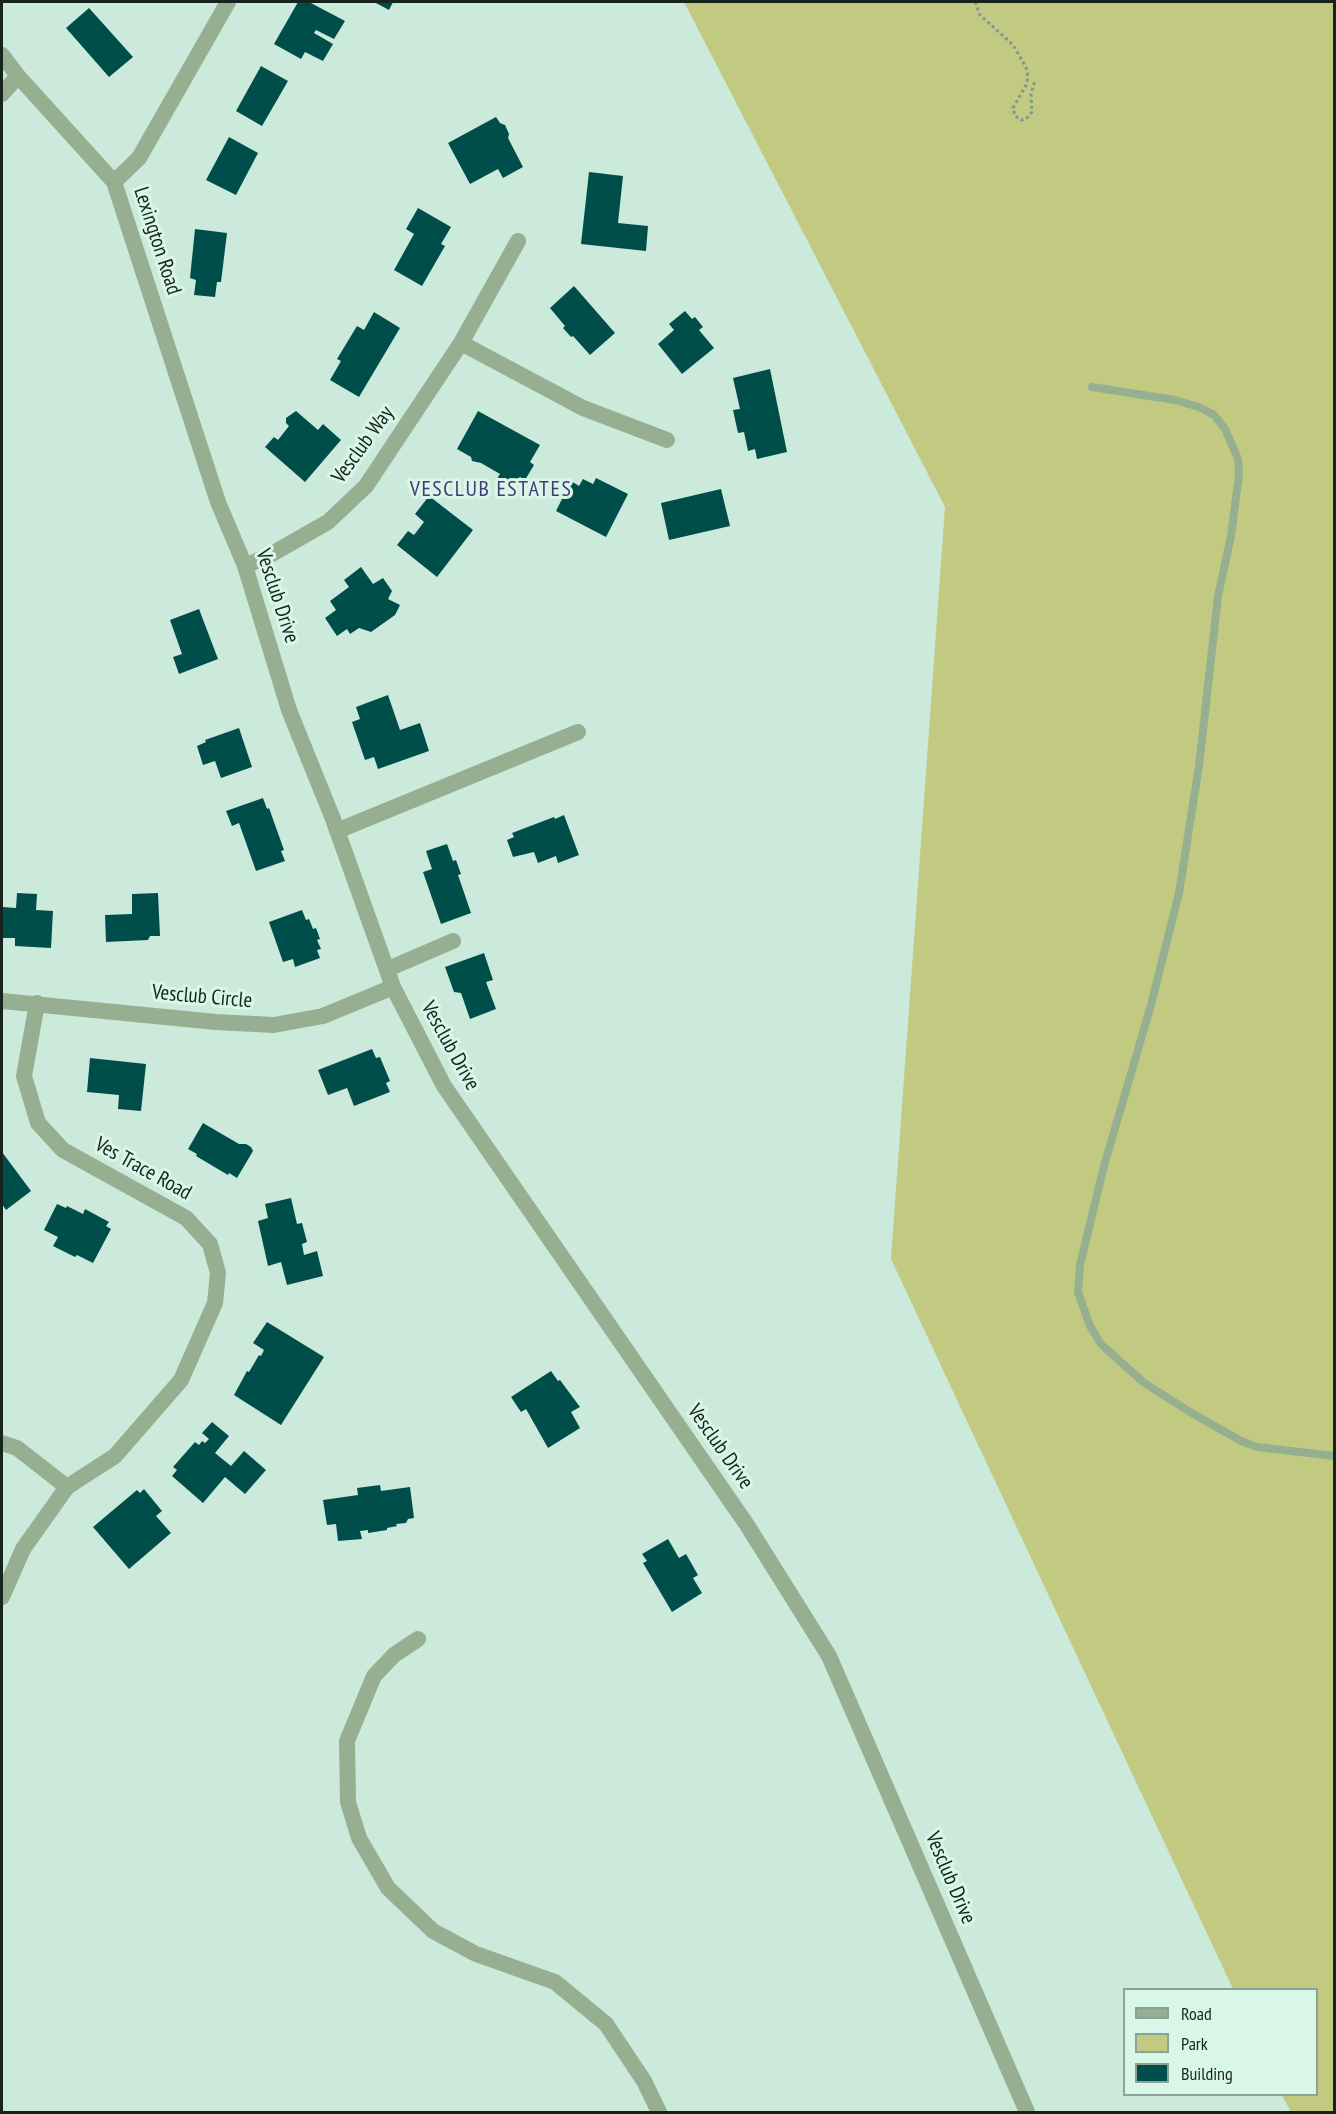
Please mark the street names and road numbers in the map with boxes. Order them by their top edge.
street label: Lexington Road [128,184,186,298]
street label: Vesclub Way [327,402,399,488]
street label: Vesclub Drive [250,546,304,646]
street label: Vesclub Circle [151,980,253,1014]
street label: Vesclub Drive [415,997,485,1095]
street label: Ves Trace Road [90,1132,196,1206]
street label: Vesclub Drive [682,1400,758,1494]
street label: Vesclub Drive [919,1828,981,1928]

